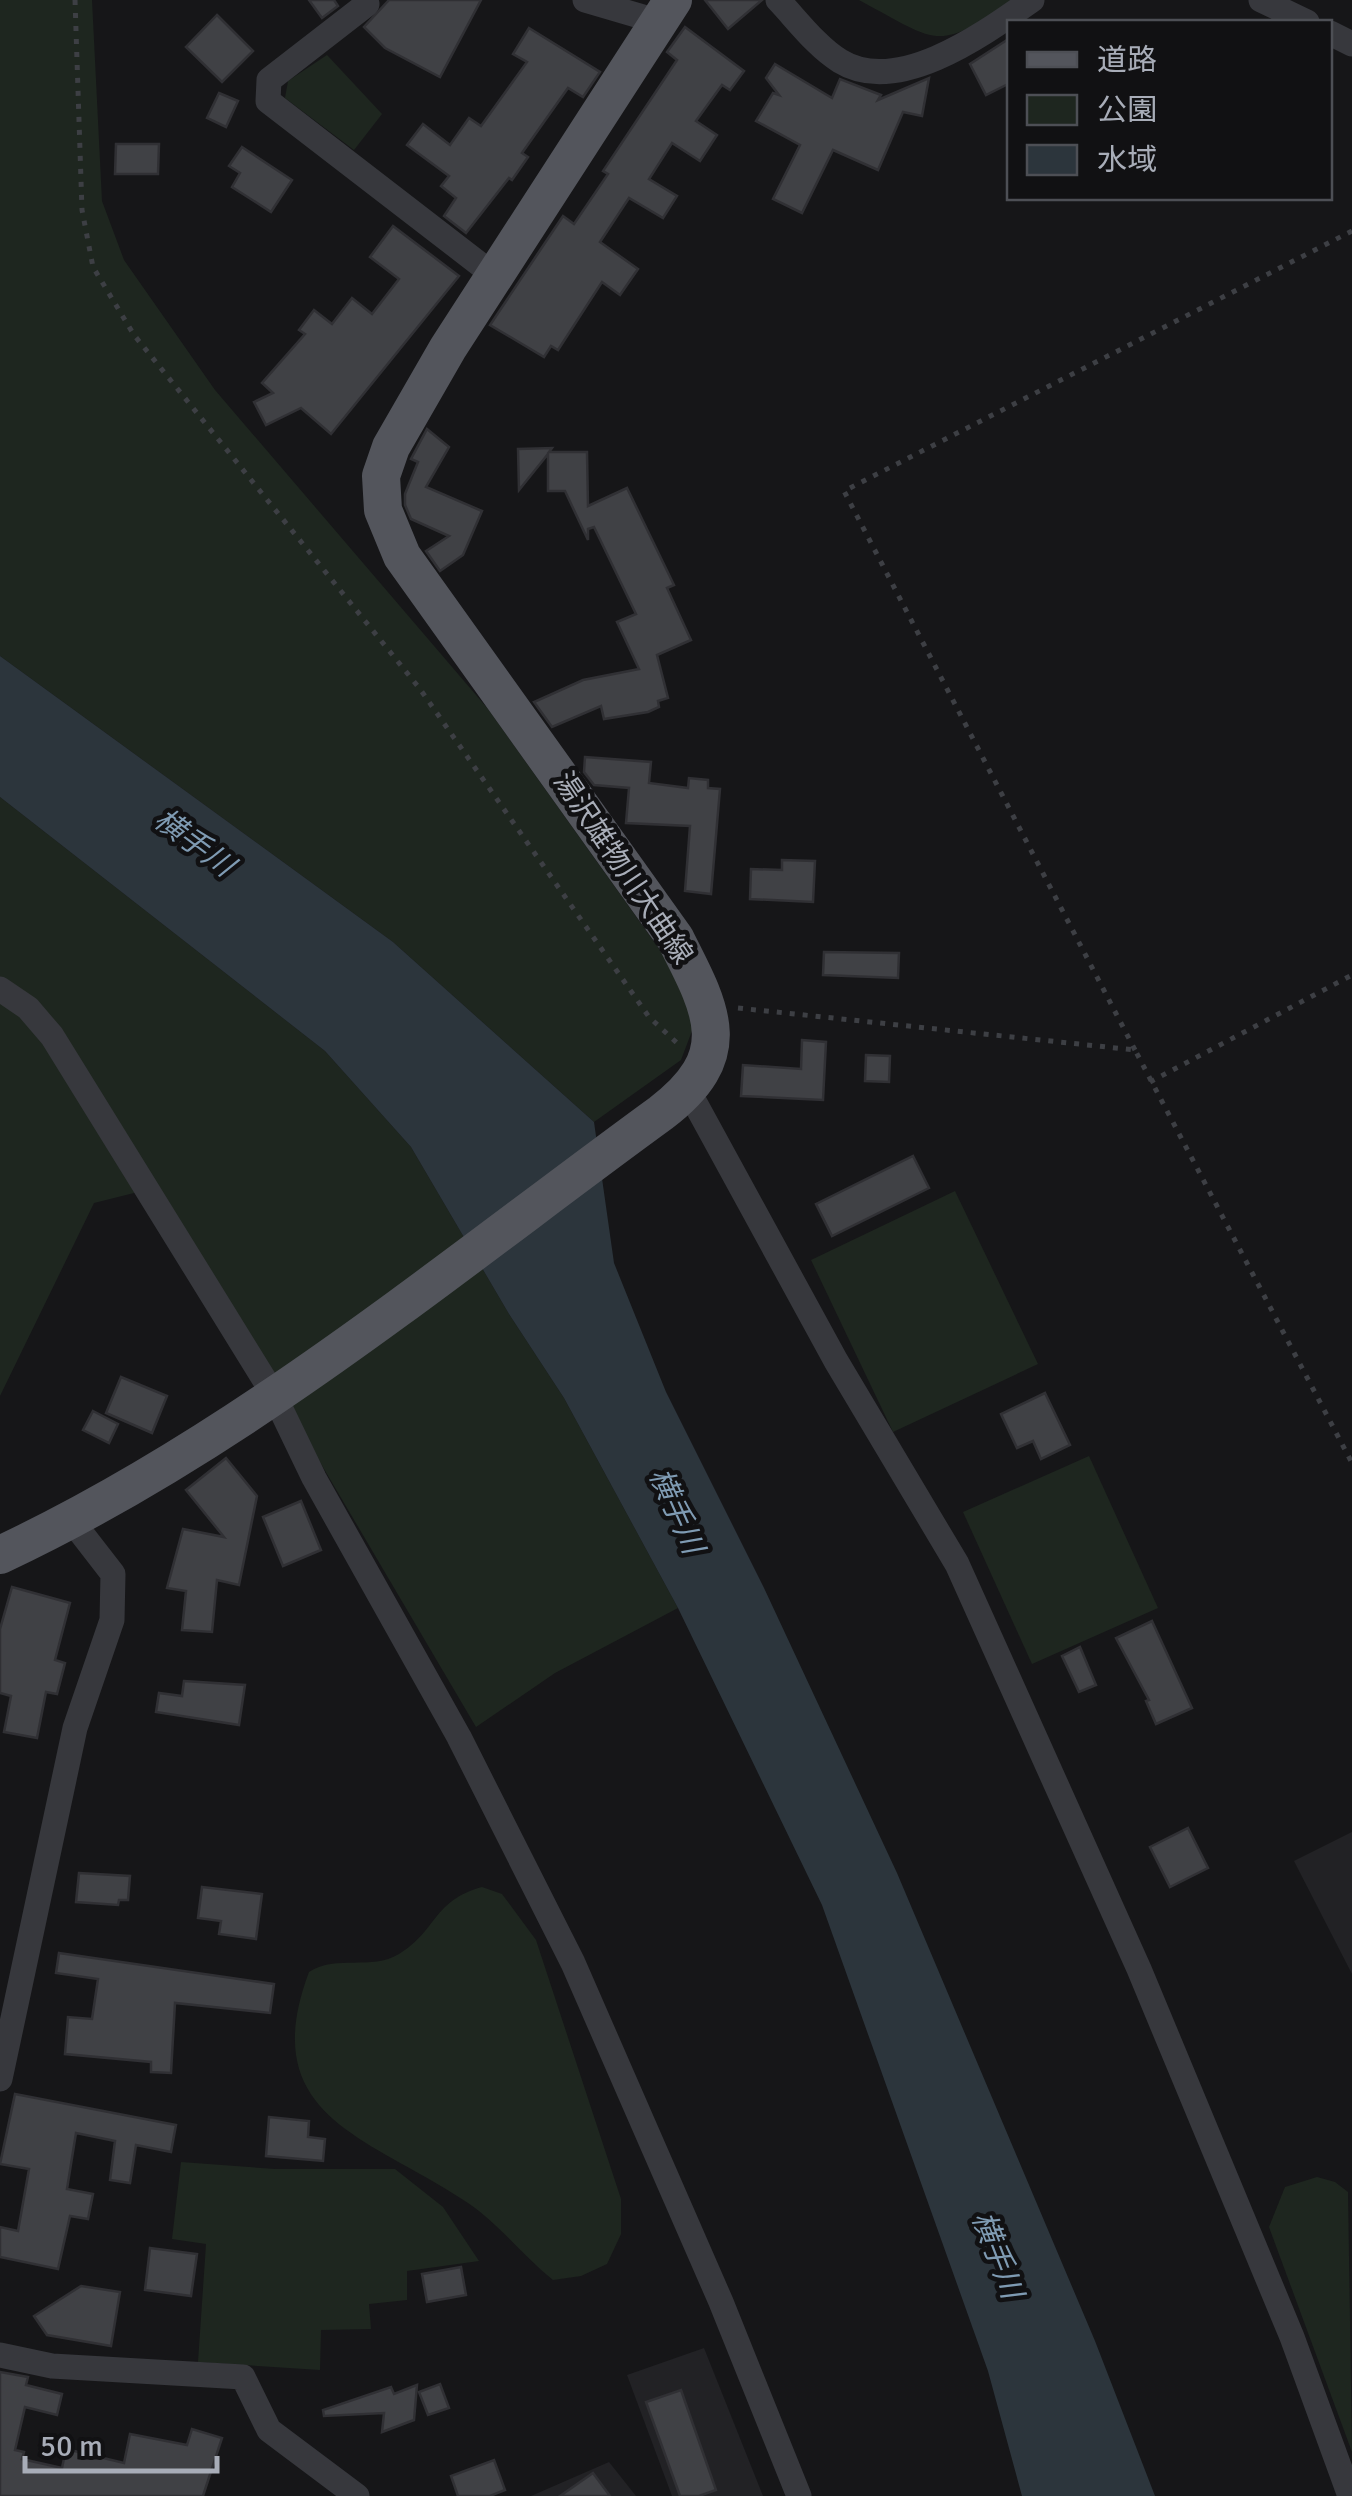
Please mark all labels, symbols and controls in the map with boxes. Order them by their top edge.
legend [1007,20,1332,200]
text: 道路 [1097,42,1157,79]
text: 公園 [1097,92,1157,129]
text: 水域 [1097,142,1157,179]
street label: 湯沢雄物川大曲線 [546,766,700,970]
water label: 横手川 [147,801,243,887]
water label: 横手川 [641,1462,712,1562]
water label: 横手川 [964,2206,1031,2306]
scale bar [25,2411,218,2473]
text: 50 m [40,2428,103,2465]

